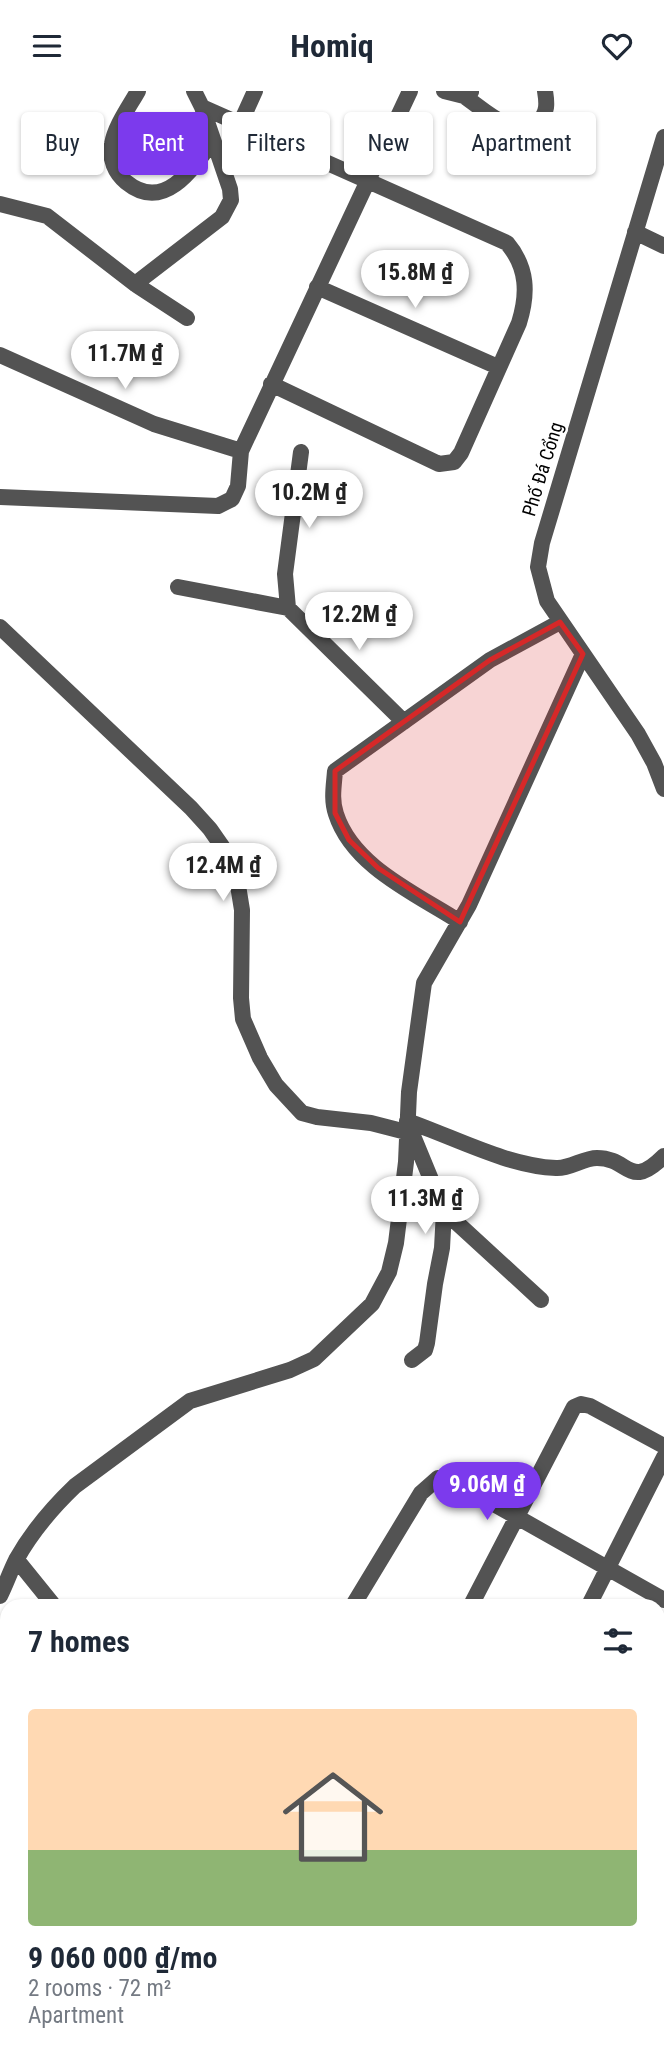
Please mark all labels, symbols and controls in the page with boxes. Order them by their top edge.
icon: menu [28,27,66,65]
text: Homiq [290,27,374,65]
icon: heart [598,27,636,65]
chip: Buy [21,112,104,175]
chip: Rent [118,112,208,175]
chip: Filters [222,112,330,175]
chip: New [344,112,433,175]
chip: Apartment [447,112,596,175]
pin: 15.8M ₫ [350,251,480,310]
text: 15.8M ₫ [377,259,453,286]
pin: 11.7M ₫ [60,331,190,391]
text: 11.7M ₫ [87,340,163,367]
street label: Phố Đá Cổng [517,419,568,519]
pin: 10.2M ₫ [244,471,374,530]
text: 10.2M ₫ [271,479,347,506]
pin: 12.2M ₫ [294,593,424,652]
text: 12.2M ₫ [321,601,397,628]
pin: 12.4M ₫ [158,843,288,903]
text: 12.4M ₫ [185,852,261,879]
pin: 11.3M ₫ [360,1177,490,1236]
text: 11.3M ₫ [387,1185,463,1212]
pin: 9.06M ₫ [422,1463,552,1522]
text: 9.06M ₫ [449,1471,525,1498]
icon: filters [599,1622,637,1660]
text: 7 homes [28,1624,130,1659]
icon: home [270,1754,396,1880]
text: 9 060 000 ₫/mo [28,1940,217,1975]
text: 2 rooms · 72 m² [28,1975,171,2002]
text: Apartment [28,2002,124,2029]

